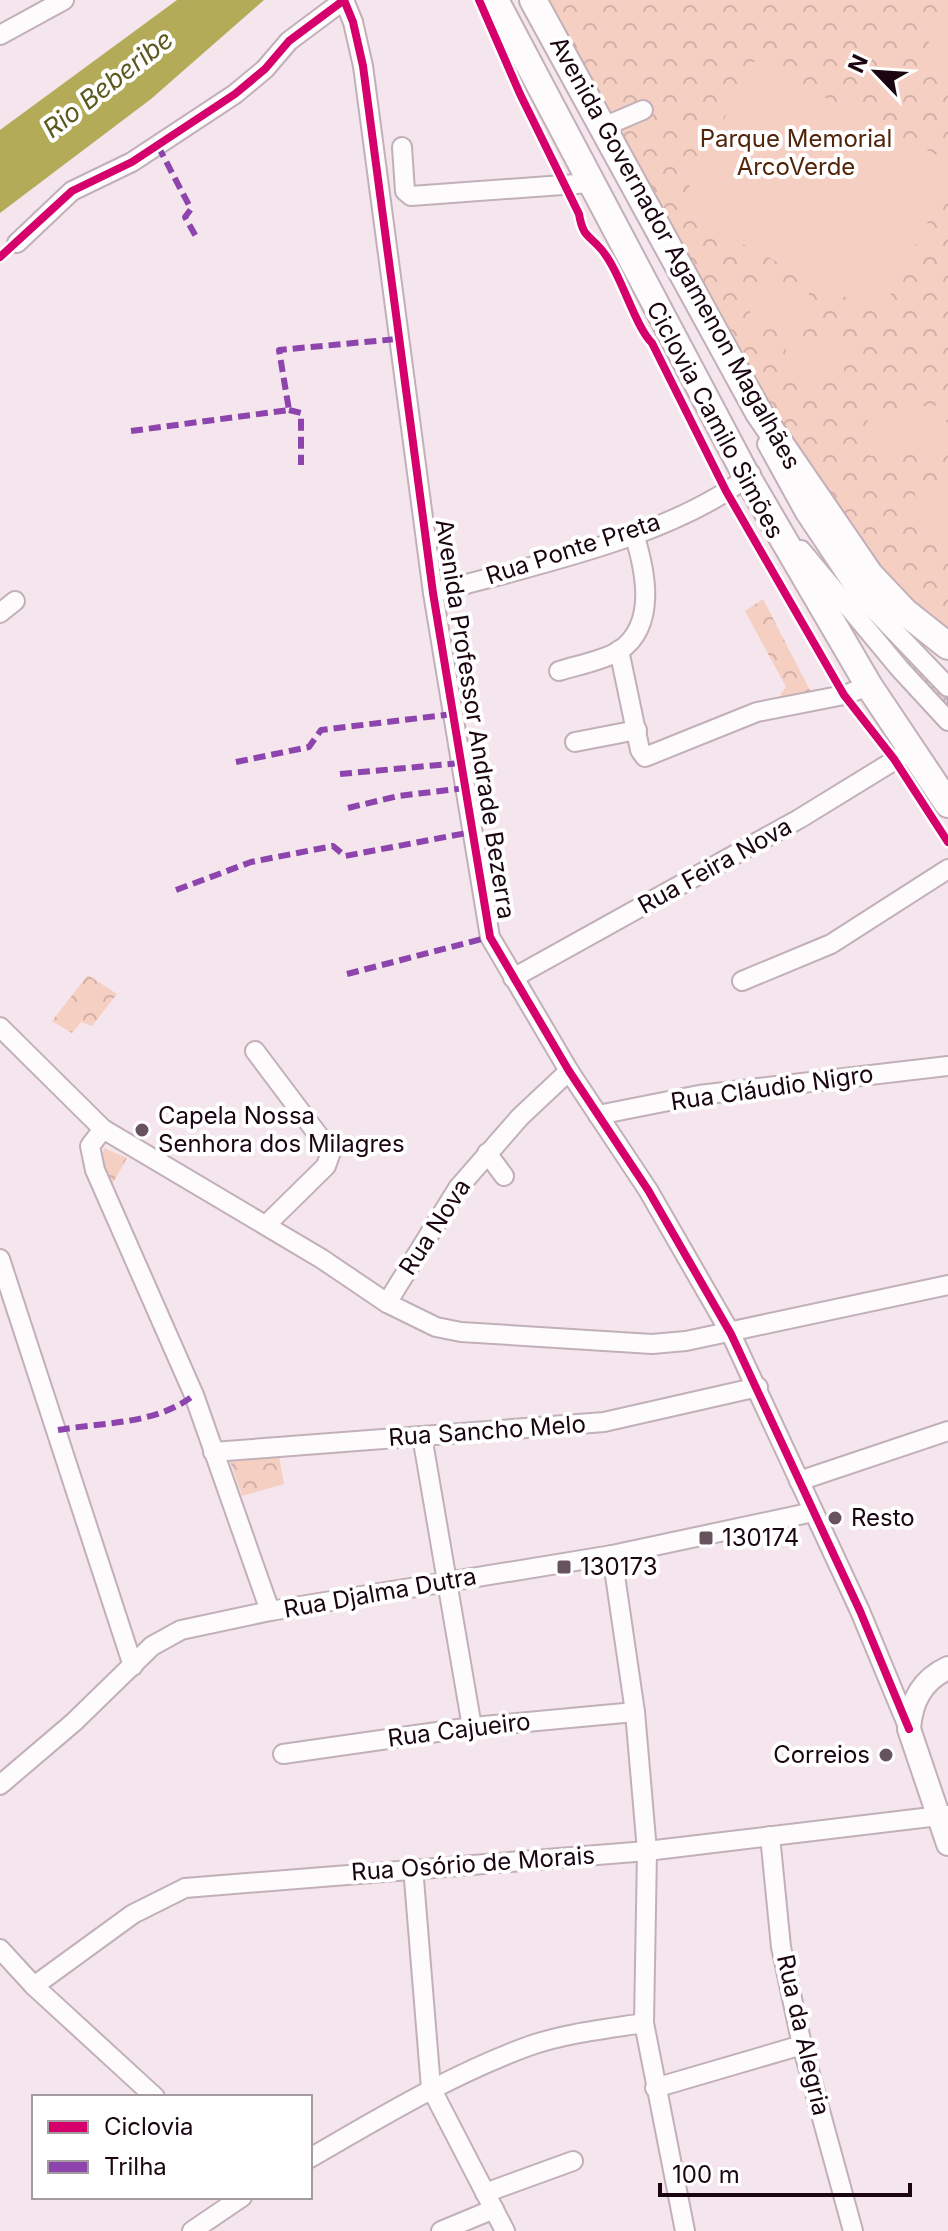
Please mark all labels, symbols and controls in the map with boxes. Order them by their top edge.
water label: Rio Beberibe [37,23,179,144]
street label: Avenida Governador Agamenon Magalhães [544,31,807,474]
north arrow [836,32,916,112]
text: N [843,50,873,77]
park label: Parque Memorial ArcoVerde [700,124,892,181]
street label: Ciclovia Camilo Simões [641,296,790,543]
street label: Rua Ponte Preta [482,507,664,590]
street label: Avenida Professor Andrade Bezerra [430,517,521,921]
street label: Rua Feira Nova [633,811,797,920]
street label: Rua Cláudio Nigro [669,1059,875,1116]
place label: Capela Nossa Senhora dos Milagres [158,1101,405,1158]
marker: Capela Nossa Senhora dos Milagres [133,1121,151,1139]
street label: Rua Nova [393,1173,476,1280]
street label: Rua Sancho Melo [387,1409,587,1452]
place label: Resto [851,1503,915,1532]
marker: Resto [826,1509,844,1527]
place label: 130174 [722,1523,799,1552]
marker: 130174 [697,1529,715,1547]
place label: 130173 [580,1552,658,1581]
marker: 130173 [555,1558,573,1576]
street label: Rua Djalma Dutra [281,1561,479,1624]
street label: Rua Cajueiro [386,1706,532,1753]
place label: Correios [773,1740,870,1769]
marker: Correios [877,1746,895,1764]
street label: Rua Osório de Morais [350,1841,596,1886]
street label: Rua da Alegria [771,1951,836,2118]
legend [32,2095,312,2199]
text: Ciclovia [104,2112,194,2141]
scale bar [660,2147,910,2197]
text: Trilha [104,2152,167,2181]
text: 100 m [672,2160,740,2189]

